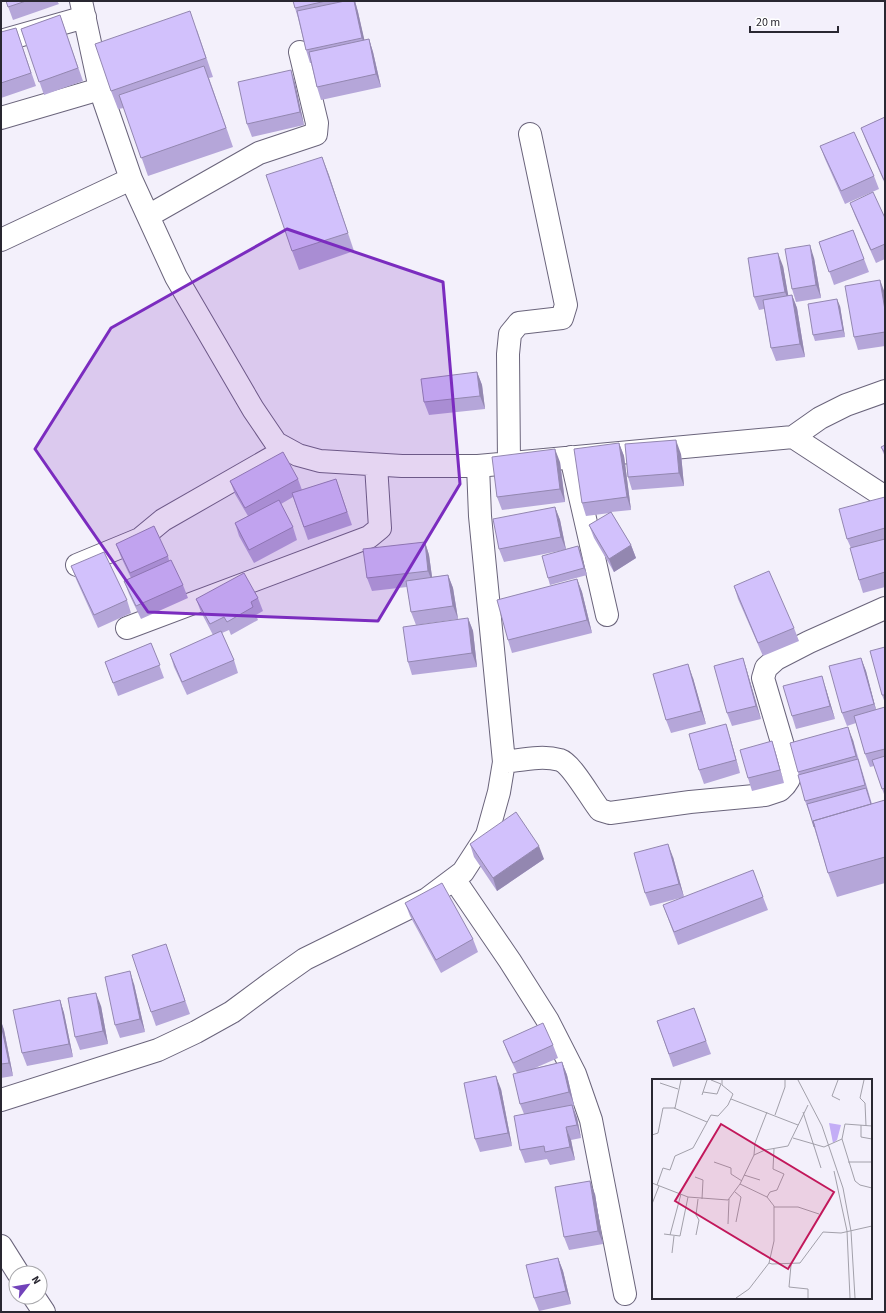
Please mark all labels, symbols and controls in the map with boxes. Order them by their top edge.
scale bar [750,8,838,34]
text: 20 m [756,14,780,31]
inset map [652,1079,872,1299]
north arrow [8,1265,48,1305]
text: N [28,1273,44,1287]

